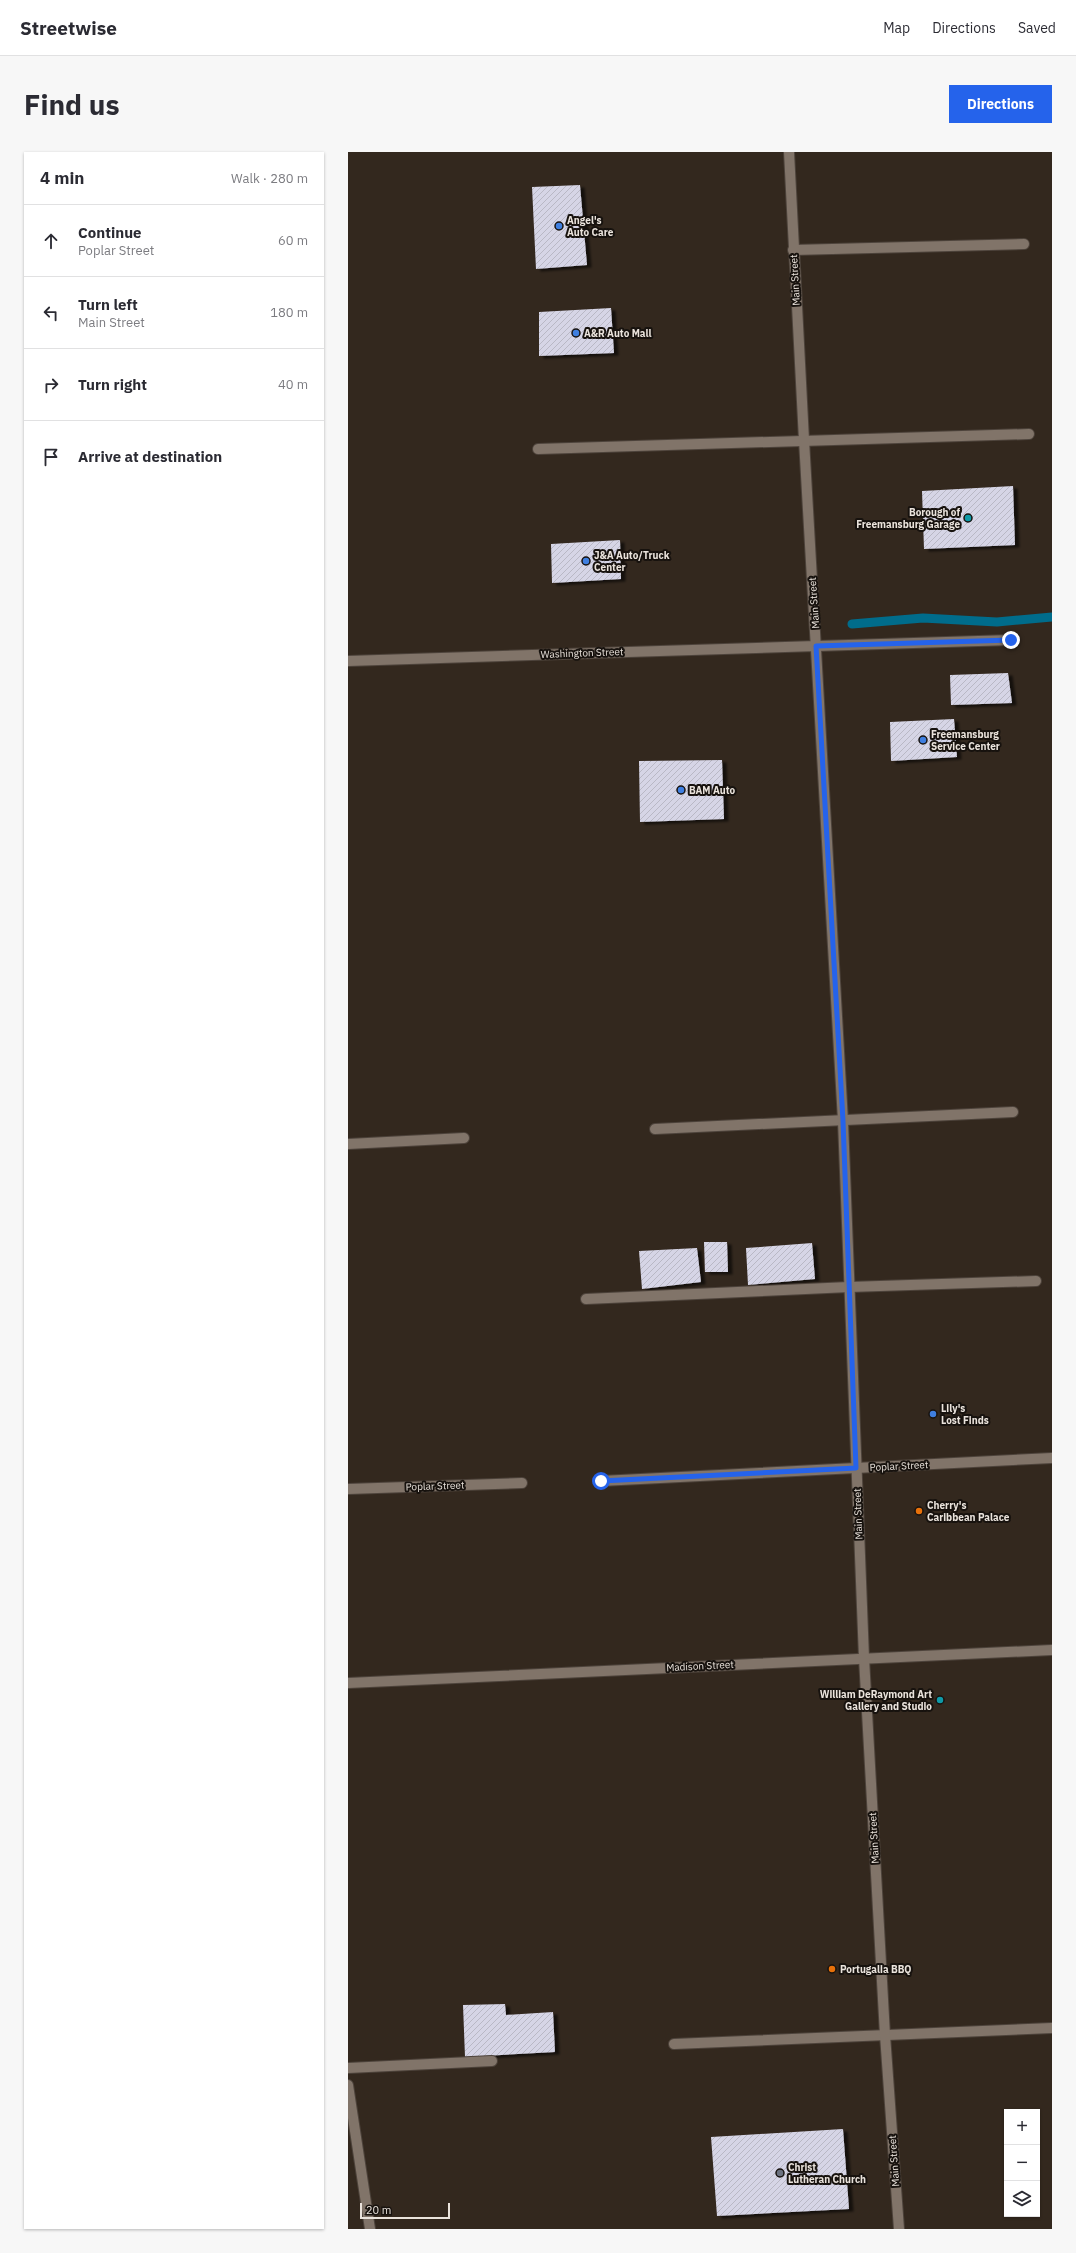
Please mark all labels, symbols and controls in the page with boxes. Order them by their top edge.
text: Streetwise [20,16,117,40]
text: Map [883,19,910,37]
text: Directions [932,19,996,37]
text: Saved [1018,19,1056,37]
button: Directions [949,85,1052,123]
text: Find us [24,86,120,123]
text: 4 min [40,167,84,189]
text: Walk · 280 m [231,170,308,187]
place label: Angel's Auto Care [567,214,614,239]
marker: Angel's Auto Care [554,221,564,231]
text: Continue [78,223,142,242]
icon: ahead [40,230,62,252]
text: 60 m [278,232,308,249]
text: Poplar Street [78,242,154,259]
street label: Main Street [787,253,803,306]
text: Turn left [78,295,138,314]
icon: left [40,302,62,324]
text: 180 m [270,304,308,321]
text: Main Street [78,314,145,331]
place label: A&R Auto Mall [584,327,652,340]
marker: A&R Auto Mall [571,328,581,338]
icon: right [40,374,62,396]
text: Turn right [78,375,147,394]
text: 40 m [278,376,308,393]
icon: arrive [40,446,62,468]
text: Arrive at destination [78,447,222,466]
place label: Borough of Freemansburg Garage [856,506,960,531]
marker: Borough of Freemansburg Garage [963,513,973,523]
place label: J&A Auto/Truck Center [594,549,670,574]
marker: J&A Auto/Truck Center [581,556,591,566]
street label: Main Street [806,576,822,629]
route end [1002,631,1020,649]
street label: Washington Street [540,645,624,661]
place label: Freemansburg Service Center [931,728,1000,753]
marker: Freemansburg Service Center [918,735,928,745]
place label: BAM Auto [689,784,736,797]
marker: BAM Auto [676,785,686,795]
place label: Lily's Lost Finds [941,1402,989,1427]
marker: Lily's Lost Finds [928,1409,938,1419]
street label: Poplar Street [869,1458,929,1474]
route start [592,1472,610,1490]
street label: Poplar Street [405,1478,465,1494]
street label: Main Street [851,1488,865,1540]
place label: Cherry's Caribbean Palace [927,1499,1010,1524]
marker: Cherry's Caribbean Palace [914,1506,924,1516]
street label: Madison Street [666,1658,735,1674]
place label: William DeRaymond Art Gallery and Studio [820,1688,932,1713]
marker: William DeRaymond Art Gallery and Studio [935,1695,945,1705]
street label: Main Street [866,1811,882,1864]
place label: Portugalia BBQ [840,1963,911,1976]
marker: Portugalia BBQ [827,1964,837,1974]
map controls [1004,2109,1040,2217]
button: + [1004,2109,1040,2145]
street label: Main Street [886,2134,902,2187]
button: − [1004,2145,1040,2181]
place label: Christ Lutheran Church [788,2161,866,2186]
marker: Christ Lutheran Church [775,2168,785,2178]
button: layers [1004,2181,1040,2217]
scale bar [360,2201,450,2220]
text: 20 m [366,2203,391,2217]

